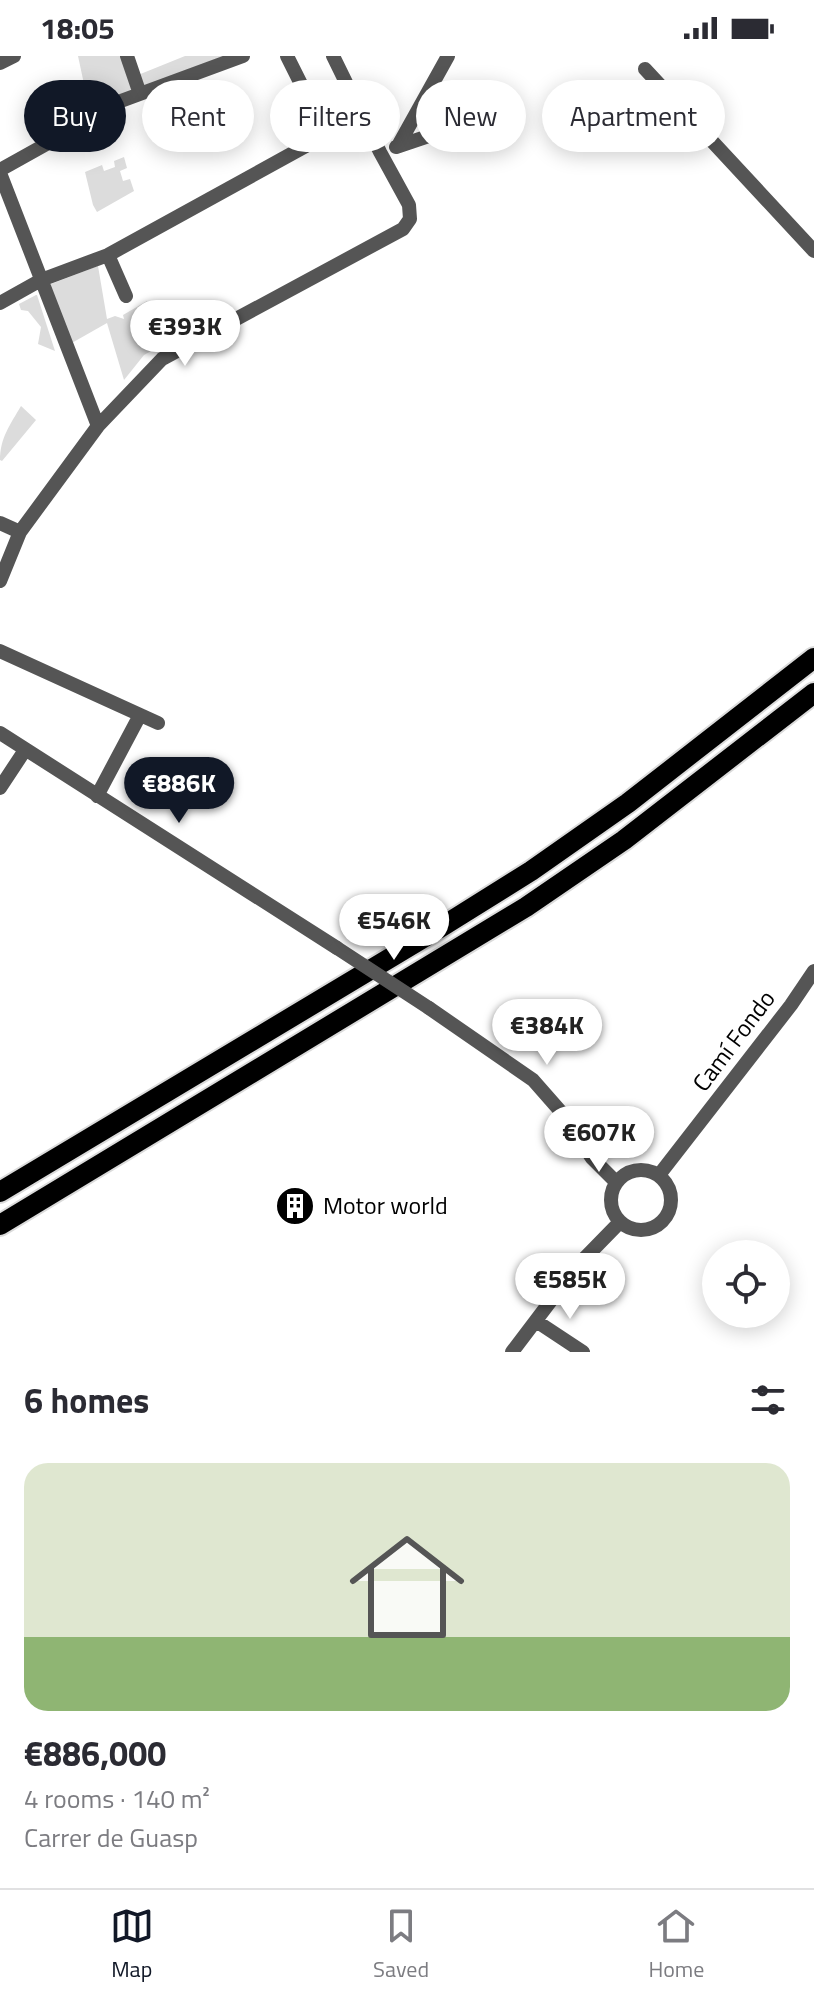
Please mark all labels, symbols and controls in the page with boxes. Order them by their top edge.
text: 18:05 [40,5,115,51]
chip: Buy [24,80,126,152]
chip: Rent [142,80,254,152]
chip: Filters [270,80,400,152]
chip: New [416,80,526,152]
chip: Apartment [542,80,725,152]
pin: €393K [129,300,241,368]
text: €393K [148,306,222,345]
pin: €886K [123,757,235,825]
text: €886K [142,763,216,802]
pin: €546K [338,894,450,962]
text: €546K [357,900,431,939]
street label: Camí Fondo [683,982,783,1099]
pin: €384K [491,999,603,1067]
text: €384K [510,1005,584,1044]
pin: €607K [543,1106,655,1174]
text: €607K [562,1112,636,1151]
building icon: Motor world [274,1185,316,1227]
place label: Motor world [323,1187,448,1223]
map controls [702,1240,790,1328]
button: locate [702,1240,790,1328]
pin: €585K [514,1253,626,1321]
text: €585K [533,1259,607,1298]
text: 6 homes [24,1374,149,1426]
icon: filters [746,1378,790,1422]
icon: home [335,1515,479,1659]
text: €886,000 [24,1727,166,1779]
text: 4 rooms · 140 m² [24,1779,210,1818]
text: Carrer de Guasp [24,1818,198,1857]
tab: Map [110,1904,154,1986]
tab: Saved [373,1904,429,1986]
tab: Home [648,1904,704,1986]

